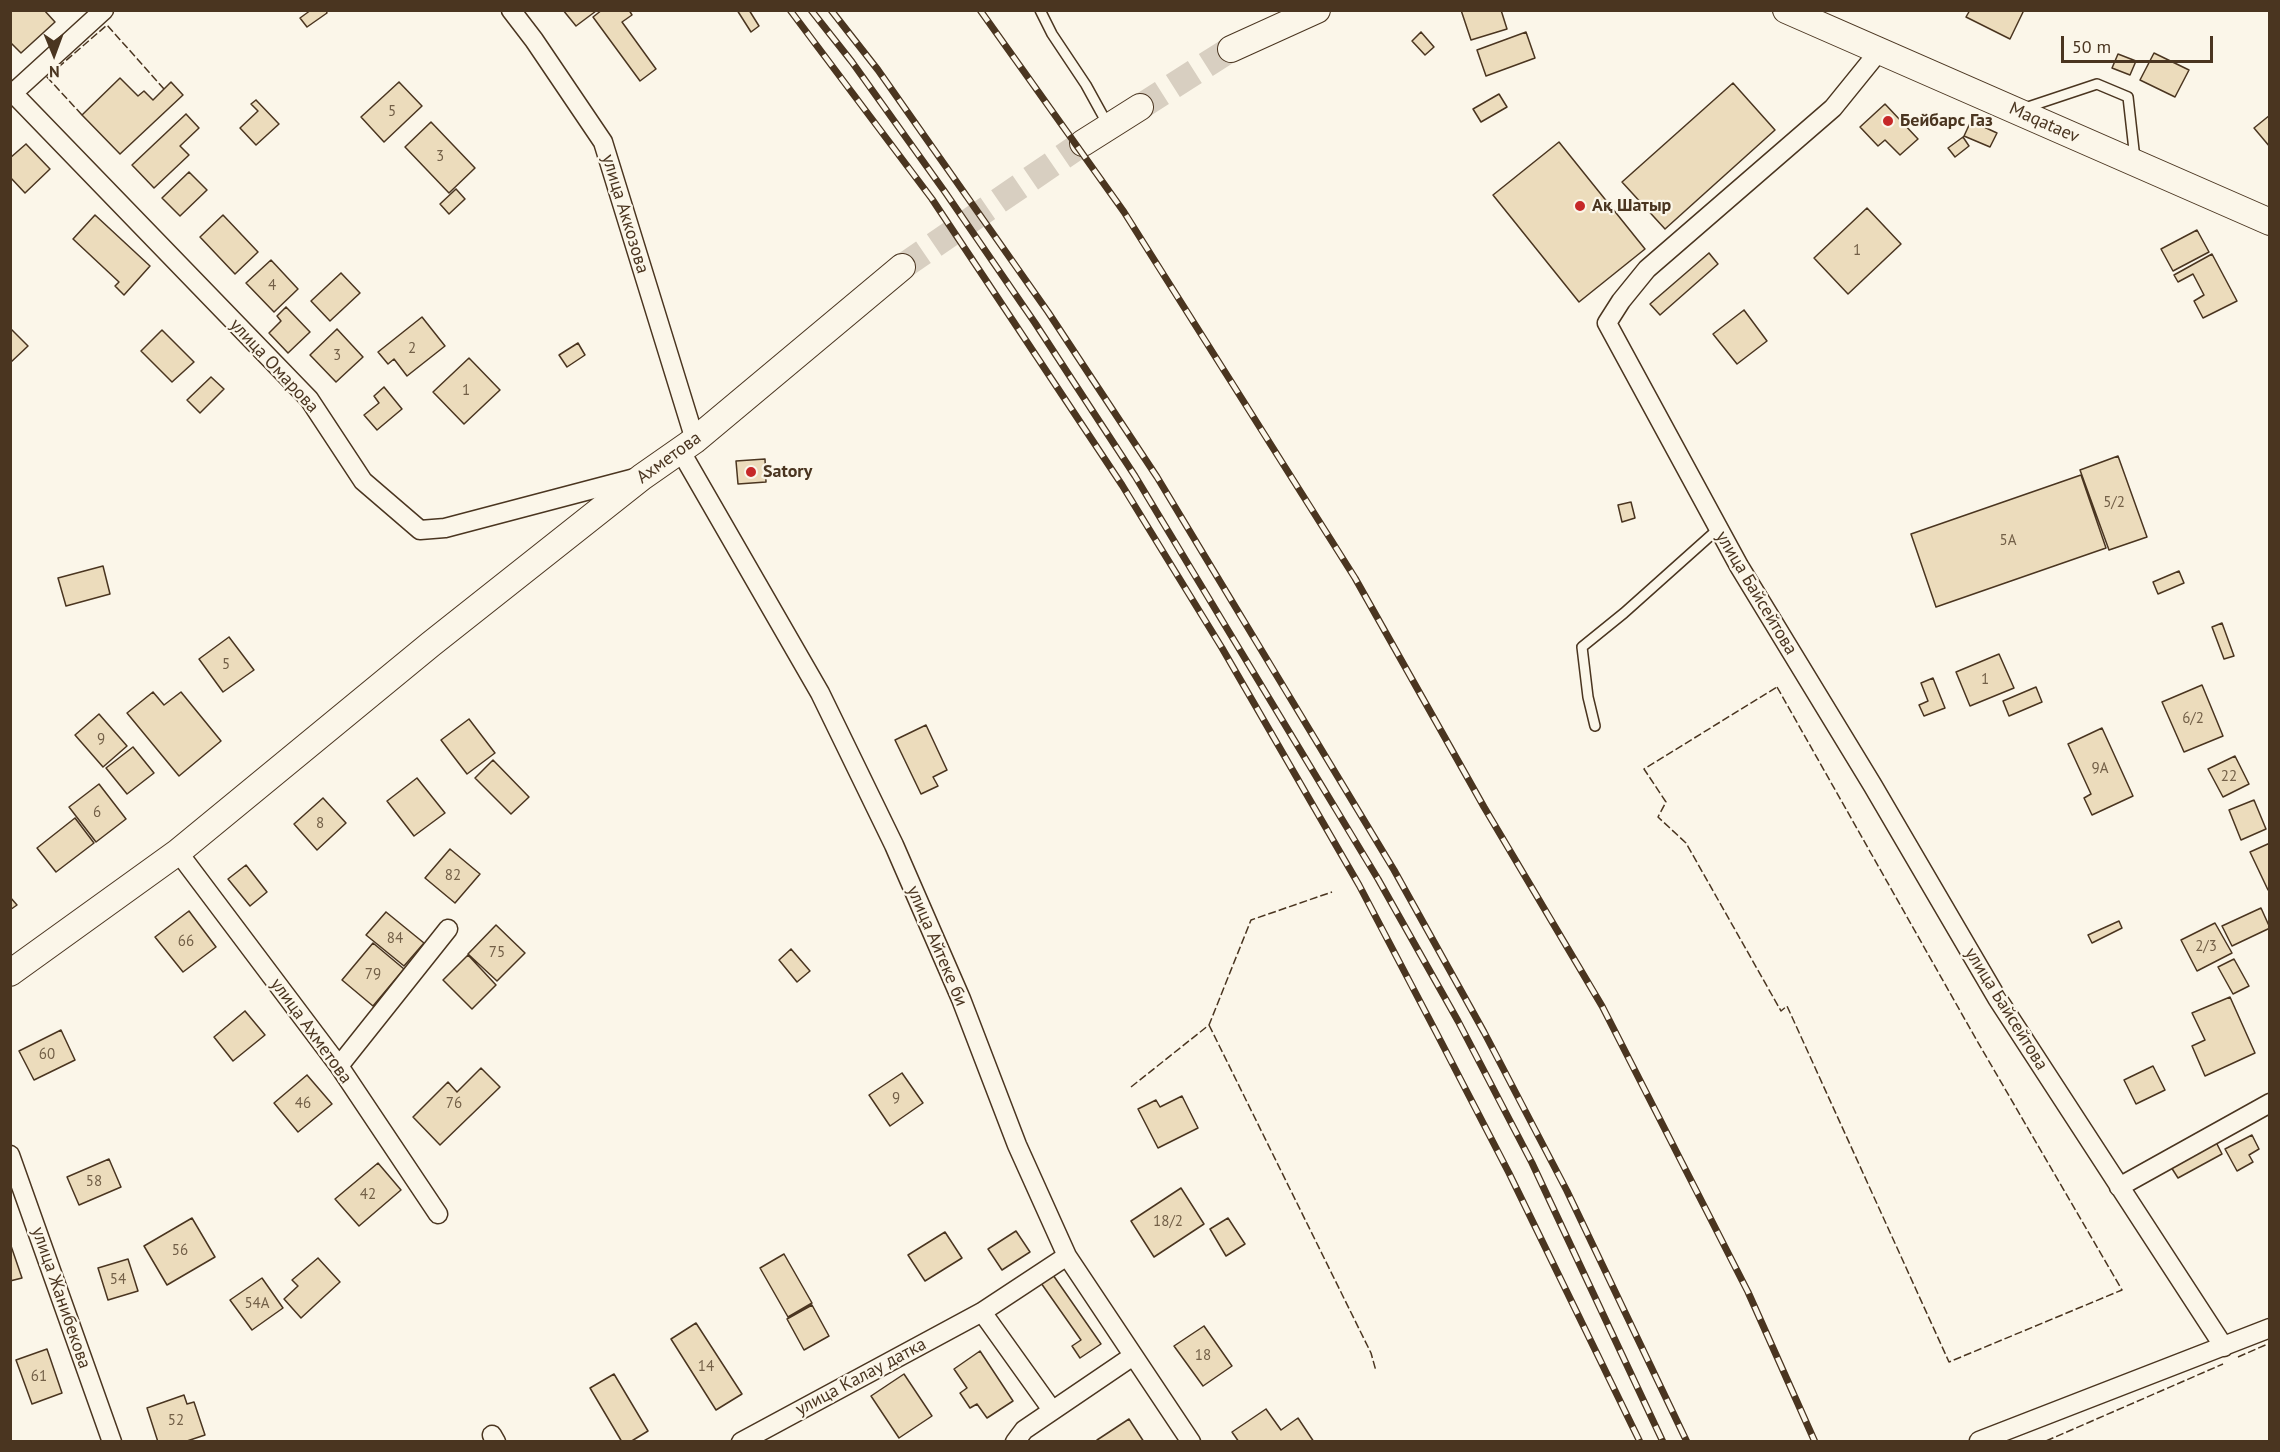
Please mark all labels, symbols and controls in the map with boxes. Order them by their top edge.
north arrow [24,24,84,84]
scale bar [2064,24,2216,62]
text: 50 m [2072,35,2111,58]
text: N [49,62,60,82]
street label: Maqataev [2006,98,2082,148]
house number: 5 [388,103,396,121]
place label: Бейбарс Газ [1900,110,1993,132]
marker: Бейбарс Газ [1881,114,1895,128]
house number: 3 [436,148,444,166]
street label: улица Аккозова [597,152,653,276]
place label: Ақ Шатыр [1592,195,1671,217]
marker: Ақ Шатыр [1573,199,1587,213]
house number: 1 [1853,242,1861,260]
house number: 4 [268,277,276,295]
street label: улица Омарова [225,314,323,418]
house number: 2 [408,340,416,358]
house number: 3 [333,347,341,365]
house number: 1 [462,382,470,400]
street label: Ахметова [633,427,705,489]
place label: Satory [763,461,812,483]
marker: Satory [744,465,758,479]
house number: 5/2 [2103,494,2125,512]
street label: улица Байсейтова [1711,527,1801,659]
house number: 5А [2000,532,2016,550]
house number: 5 [222,656,230,674]
house number: 1 [1981,671,1989,689]
house number: 6/2 [2182,710,2204,728]
house number: 9 [97,731,105,749]
house number: 9А [2092,760,2108,778]
house number: 22 [2221,768,2237,786]
house number: 6 [93,804,101,822]
house number: 8 [316,815,324,833]
house number: 82 [445,867,461,885]
street label: улица Айтеке би [902,882,972,1010]
house number: 84 [387,930,403,948]
house number: 66 [178,933,194,951]
house number: 2/3 [2195,938,2217,956]
house number: 75 [489,944,505,962]
street label: улица Байсейтова [1960,944,2052,1074]
house number: 79 [365,966,381,984]
street label: улица Ахметова [265,974,357,1088]
house number: 60 [39,1046,55,1064]
house number: 9 [892,1090,900,1108]
house number: 46 [295,1095,311,1113]
house number: 76 [446,1095,462,1113]
house number: 58 [86,1173,102,1191]
house number: 42 [360,1186,376,1204]
house number: 18/2 [1153,1213,1183,1231]
street label: улица Жанибекова [27,1224,95,1372]
house number: 56 [172,1242,188,1260]
house number: 54 [110,1271,126,1289]
house number: 54А [244,1295,270,1313]
street label: улица Калау датка [792,1333,930,1421]
house number: 18 [1195,1347,1211,1365]
house number: 14 [698,1358,714,1376]
house number: 61 [31,1368,47,1386]
house number: 52 [168,1412,184,1430]

